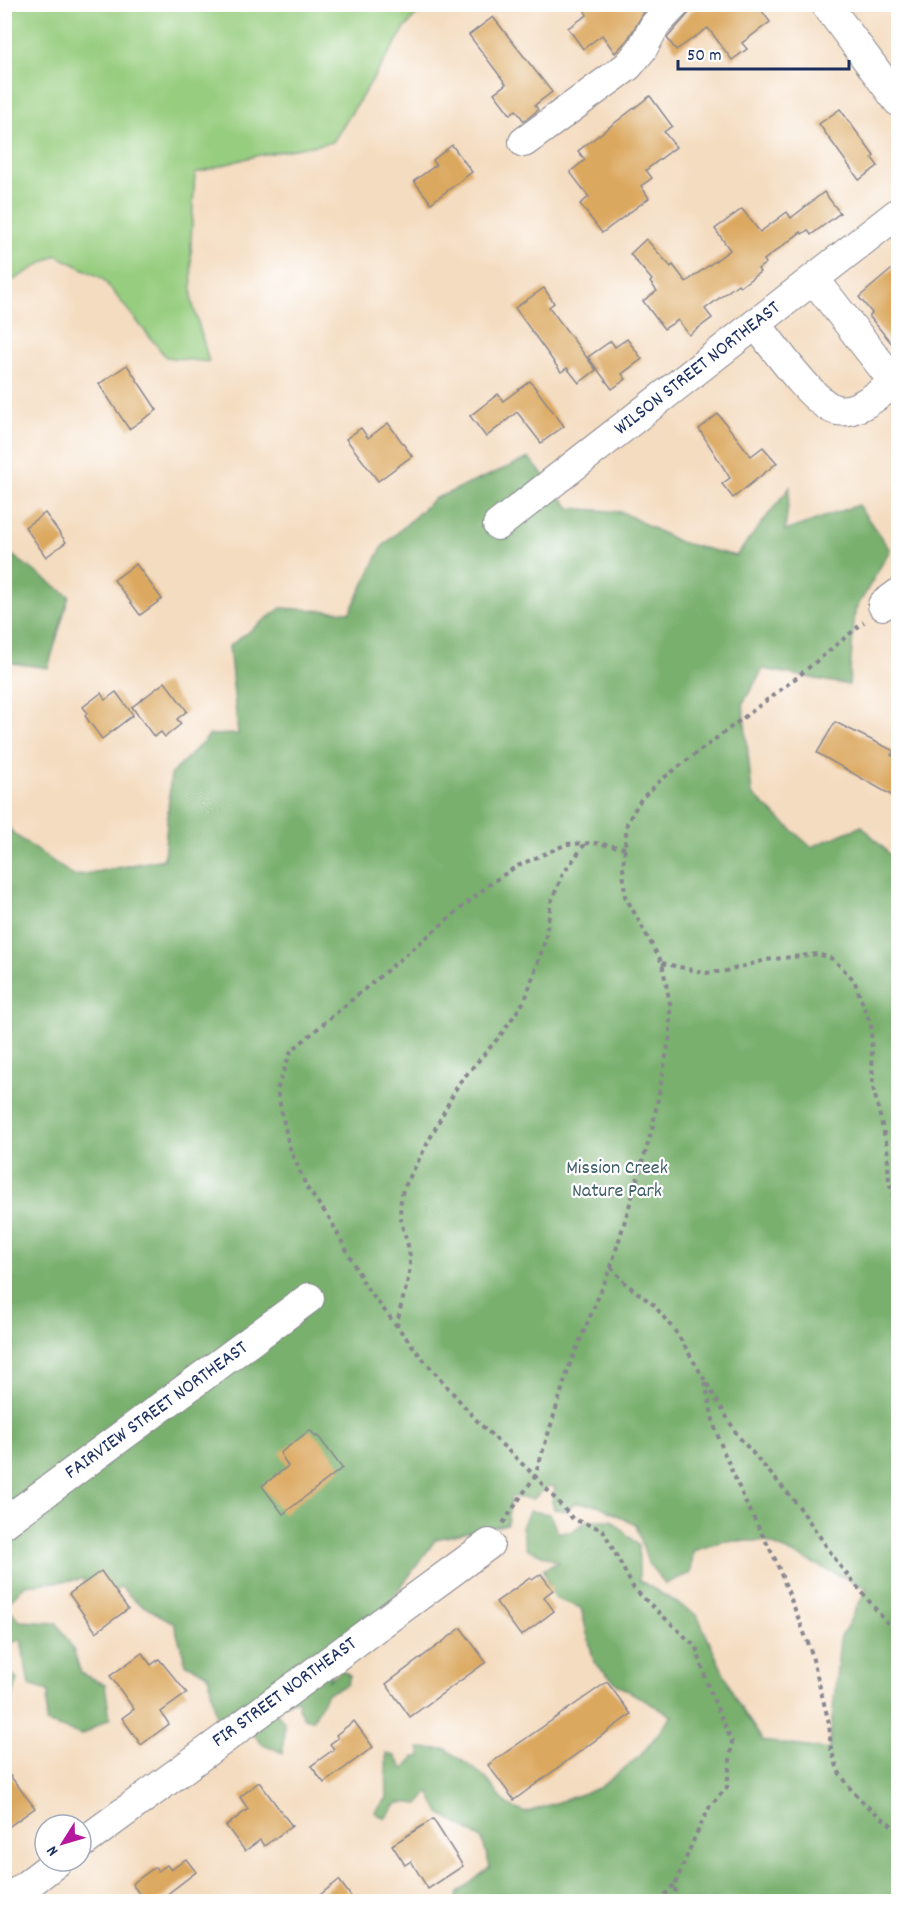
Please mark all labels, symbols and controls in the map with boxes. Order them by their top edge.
scale bar [678,33,849,71]
text: 50 m [687,44,722,69]
street label: WILSON STREET NORTHEAST [609,295,787,443]
park label: Mission Creek Nature Park [566,1155,668,1206]
street label: FAIRVIEW STREET NORTHEAST [60,1335,254,1487]
street label: FIR STREET NORTHEAST [207,1631,363,1755]
north arrow [33,1813,93,1873]
text: N [41,1840,65,1861]

